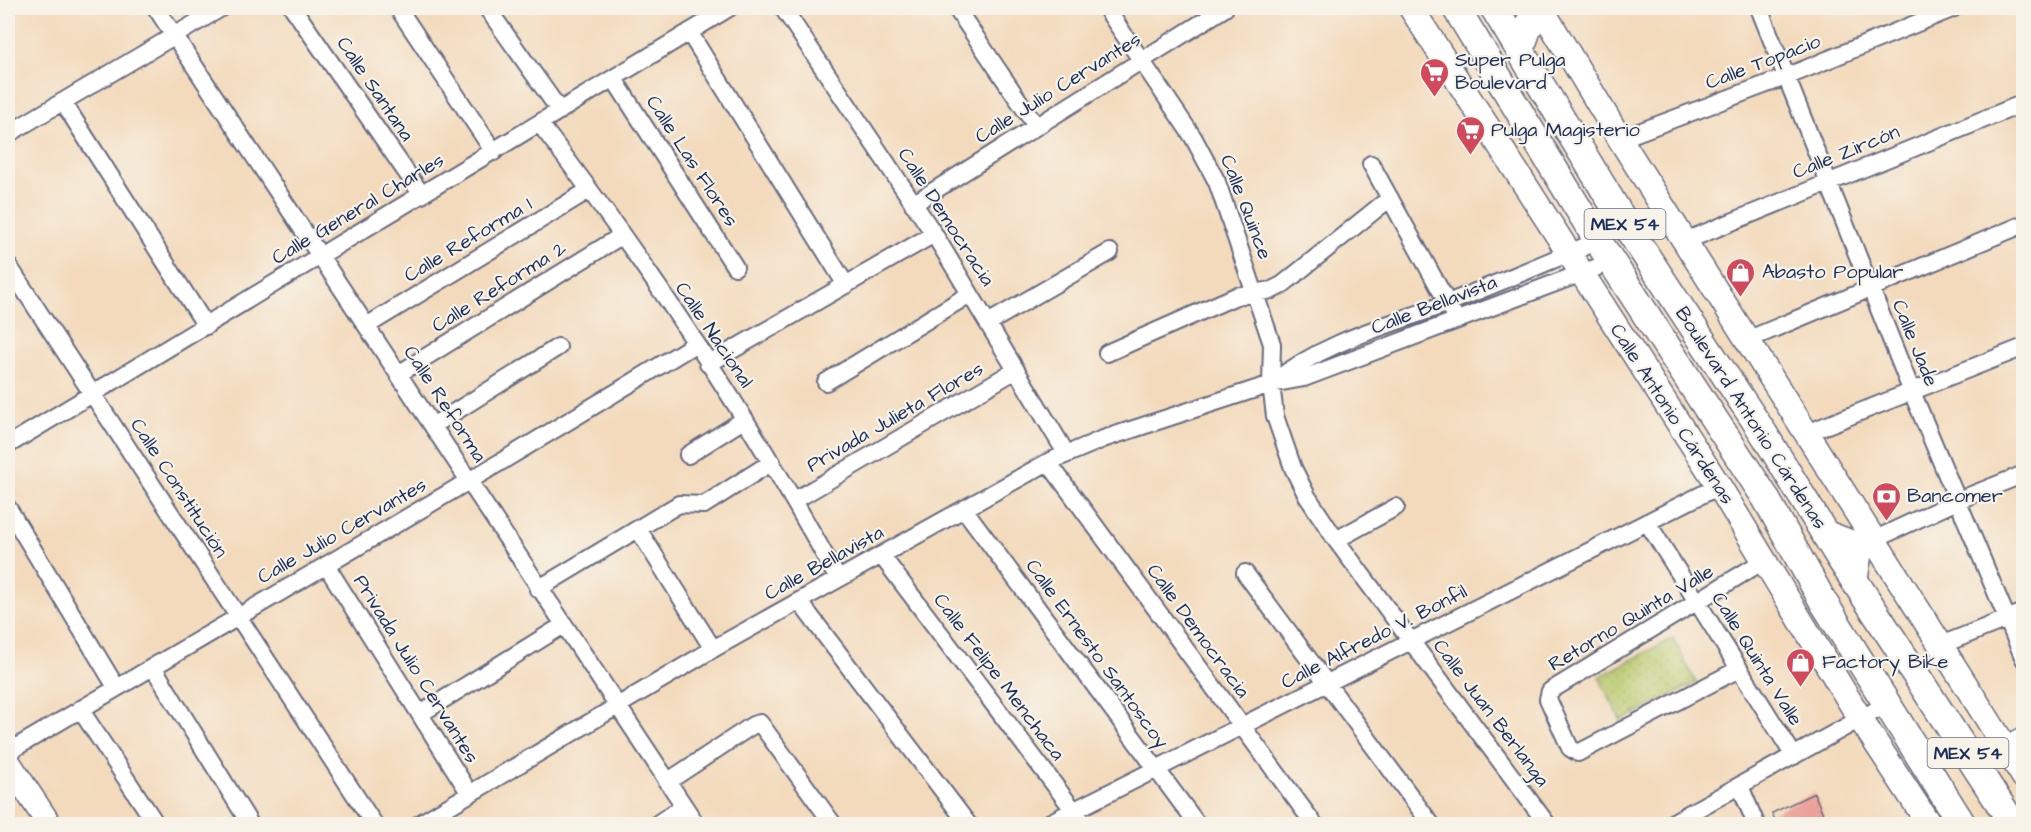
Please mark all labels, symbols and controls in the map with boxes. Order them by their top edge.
street label: Calle Julio Cervantes [970,25,1146,151]
street label: Calle Topacio [1701,27,1825,97]
street label: Calle Santana [330,31,420,147]
place label: Super Pulga Boulevard [1455,46,1566,97]
supermarket icon: Super Pulga Boulevard [1418,56,1450,98]
street label: Calle Las Flores [639,90,745,232]
supermarket icon: Pulga Magisterio [1454,114,1486,156]
place label: Pulga Magisterio [1491,116,1640,145]
street label: Calle Zircón [1788,118,1904,186]
street label: Calle Democracia [891,142,1001,292]
street label: Calle General Charles [267,146,449,272]
street label: Calle Quince [1213,150,1279,264]
street label: Calle Reforma 1 [399,190,538,289]
road number: MEX 54 [1584,209,1666,239]
street label: Calle Reforma 2 [426,234,572,340]
shop icon: Abasto Popular [1725,256,1757,298]
place label: Abasto Popular [1762,258,1903,286]
street label: Calle Bellavista [1367,268,1501,342]
street label: Calle Nacional [668,276,760,394]
street label: Calle Jade [1885,295,1945,391]
street label: Boulevard Antonio Cárdenas [1668,301,1834,535]
street label: Calle Antonio Cárdenas [1603,318,1741,510]
street label: Calle Reforma [397,340,493,468]
street label: Privada Julieta Flores [801,355,989,479]
street label: Calle Constitución [123,413,235,563]
street label: Calle Julio Cervantes [252,471,432,591]
bank icon: Bancomer [1870,480,1902,522]
place label: Bancomer [1907,482,2003,510]
street label: Calle Bellavista [759,519,889,607]
street label: Calle Ernesto Santoscoy [1018,554,1175,755]
street label: Retorno Quinta Valle [1543,557,1719,678]
street label: Calle Democracia [1140,558,1256,704]
street label: Privada Julio Cervantes [347,569,485,769]
street label: Calle Alfredo V. Bonfil [1276,578,1472,696]
street label: Calle Felipe Menchaca [927,587,1071,767]
street label: Calle Quinta Valle [1705,587,1810,731]
street label: Calle Juan Berlanga [1425,633,1556,793]
shop icon: Factory Bike [1785,646,1817,688]
place label: Factory Bike [1822,648,1949,677]
road number: MEX 54 [1928,738,2008,768]

